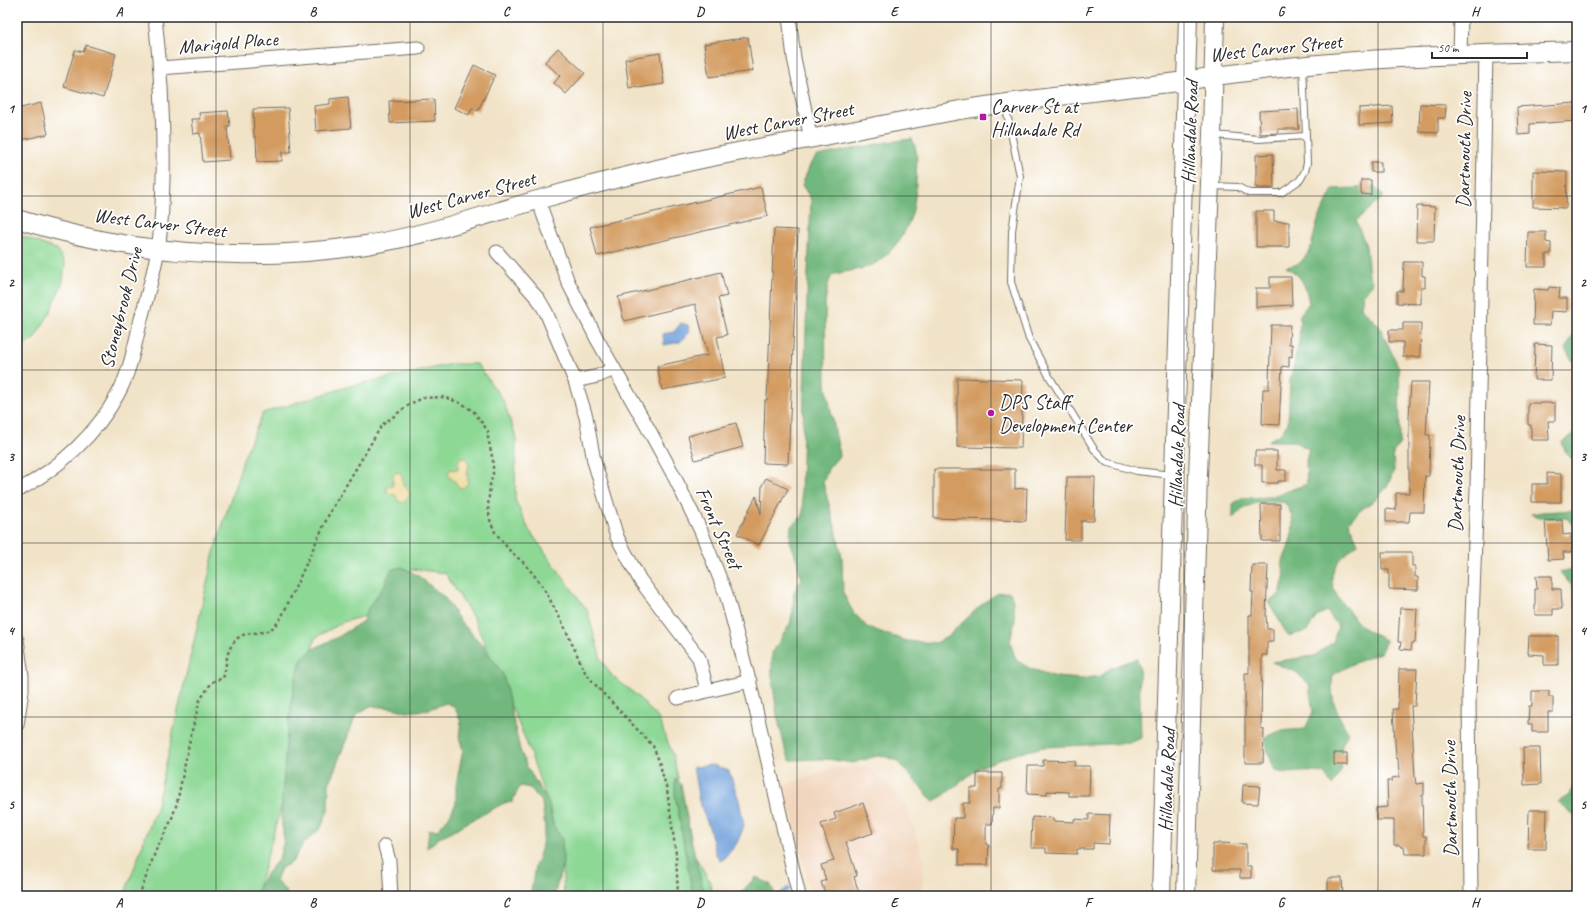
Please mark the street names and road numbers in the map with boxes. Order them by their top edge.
street label: Marigold Place [177,26,280,60]
street label: West Carver Street [1209,28,1346,67]
street label: Hillandale Road [1176,77,1204,184]
street label: Dartmouth Drive [1450,90,1478,208]
street label: West Carver Street [721,96,858,146]
street label: West Carver Street [404,165,541,224]
street label: West Carver Street [93,203,230,244]
street label: Stoneybrook Drive [94,243,149,371]
street label: Hillandale Road [1163,401,1191,508]
street label: Dartmouth Drive [1442,414,1472,532]
street label: Front Street [690,483,749,576]
street label: Hillandale Road [1153,725,1181,832]
street label: Dartmouth Drive [1436,739,1464,857]

